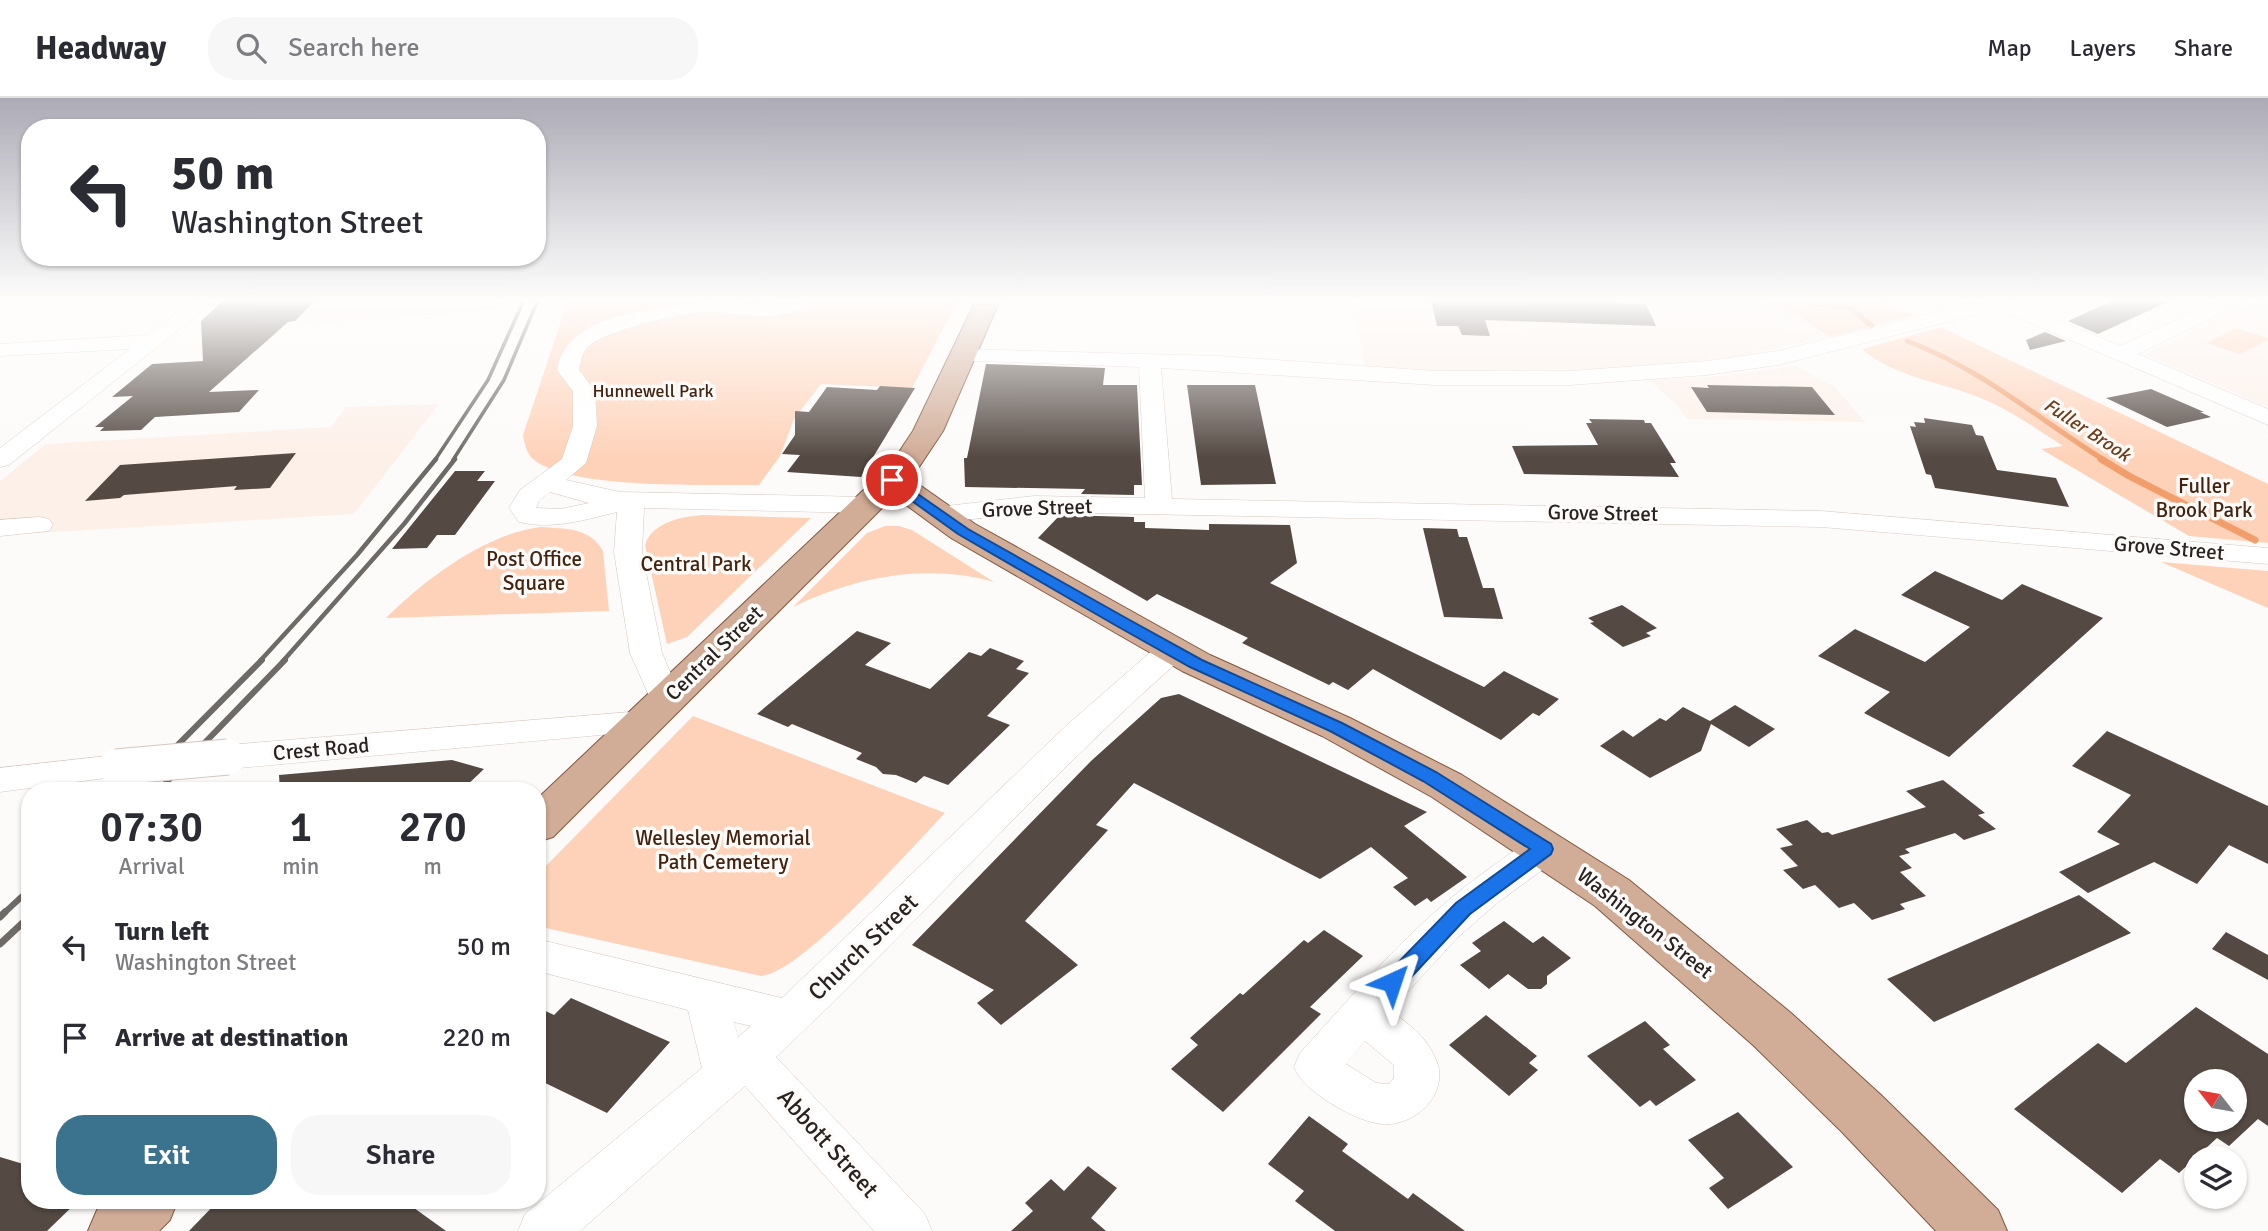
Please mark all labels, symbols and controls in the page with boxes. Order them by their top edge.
search box [208,17,698,80]
text: Headway [35,28,166,69]
icon: search [232,29,270,67]
text: Search here [288,32,419,64]
text: Map [1987,33,2032,63]
text: Layers [2070,33,2136,63]
text: Share [2174,33,2233,63]
text: 50 m [171,143,274,203]
icon: left [56,147,147,238]
text: Washington Street [171,203,423,242]
park label: Hunnewell Park [592,380,714,402]
water label: Fuller Brook [2039,393,2136,468]
pin [862,450,922,510]
icon: arrive [873,461,911,499]
park label: Fuller Brook Park [2155,473,2253,523]
street label: Grove Street [981,493,1093,523]
street label: Grove Street [1547,499,1659,527]
street label: Grove Street [2113,530,2225,566]
park label: Post Office Square [486,546,582,596]
park label: Central Park [640,551,752,577]
street label: Central Street [660,600,768,706]
street label: Crest Road [272,732,370,766]
text: 07:30 [100,802,203,853]
text: 1 [289,802,312,853]
text: 270 [399,802,467,853]
park label: Wellesley Memorial Path Cemetery [635,825,811,875]
text: Arrival [118,852,185,881]
text: min [282,852,319,881]
text: m [423,852,442,881]
street label: Washington Street [1572,862,1718,984]
street label: Church Street [802,887,924,1007]
text: Turn left [115,916,209,948]
icon: left [56,928,94,966]
text: 50 m [456,931,511,963]
position arrow [1355,945,1429,1019]
text: Washington Street [115,948,296,977]
icon: arrive [56,1019,94,1057]
text: Arrive at destination [115,1022,348,1054]
text: 220 m [442,1022,511,1054]
north arrow [2184,1069,2247,1132]
map controls [2184,1069,2247,1209]
street label: Abbott Street [771,1082,885,1204]
button: Exit [56,1115,277,1195]
button: Share [291,1115,511,1195]
button: layers [2184,1146,2247,1209]

